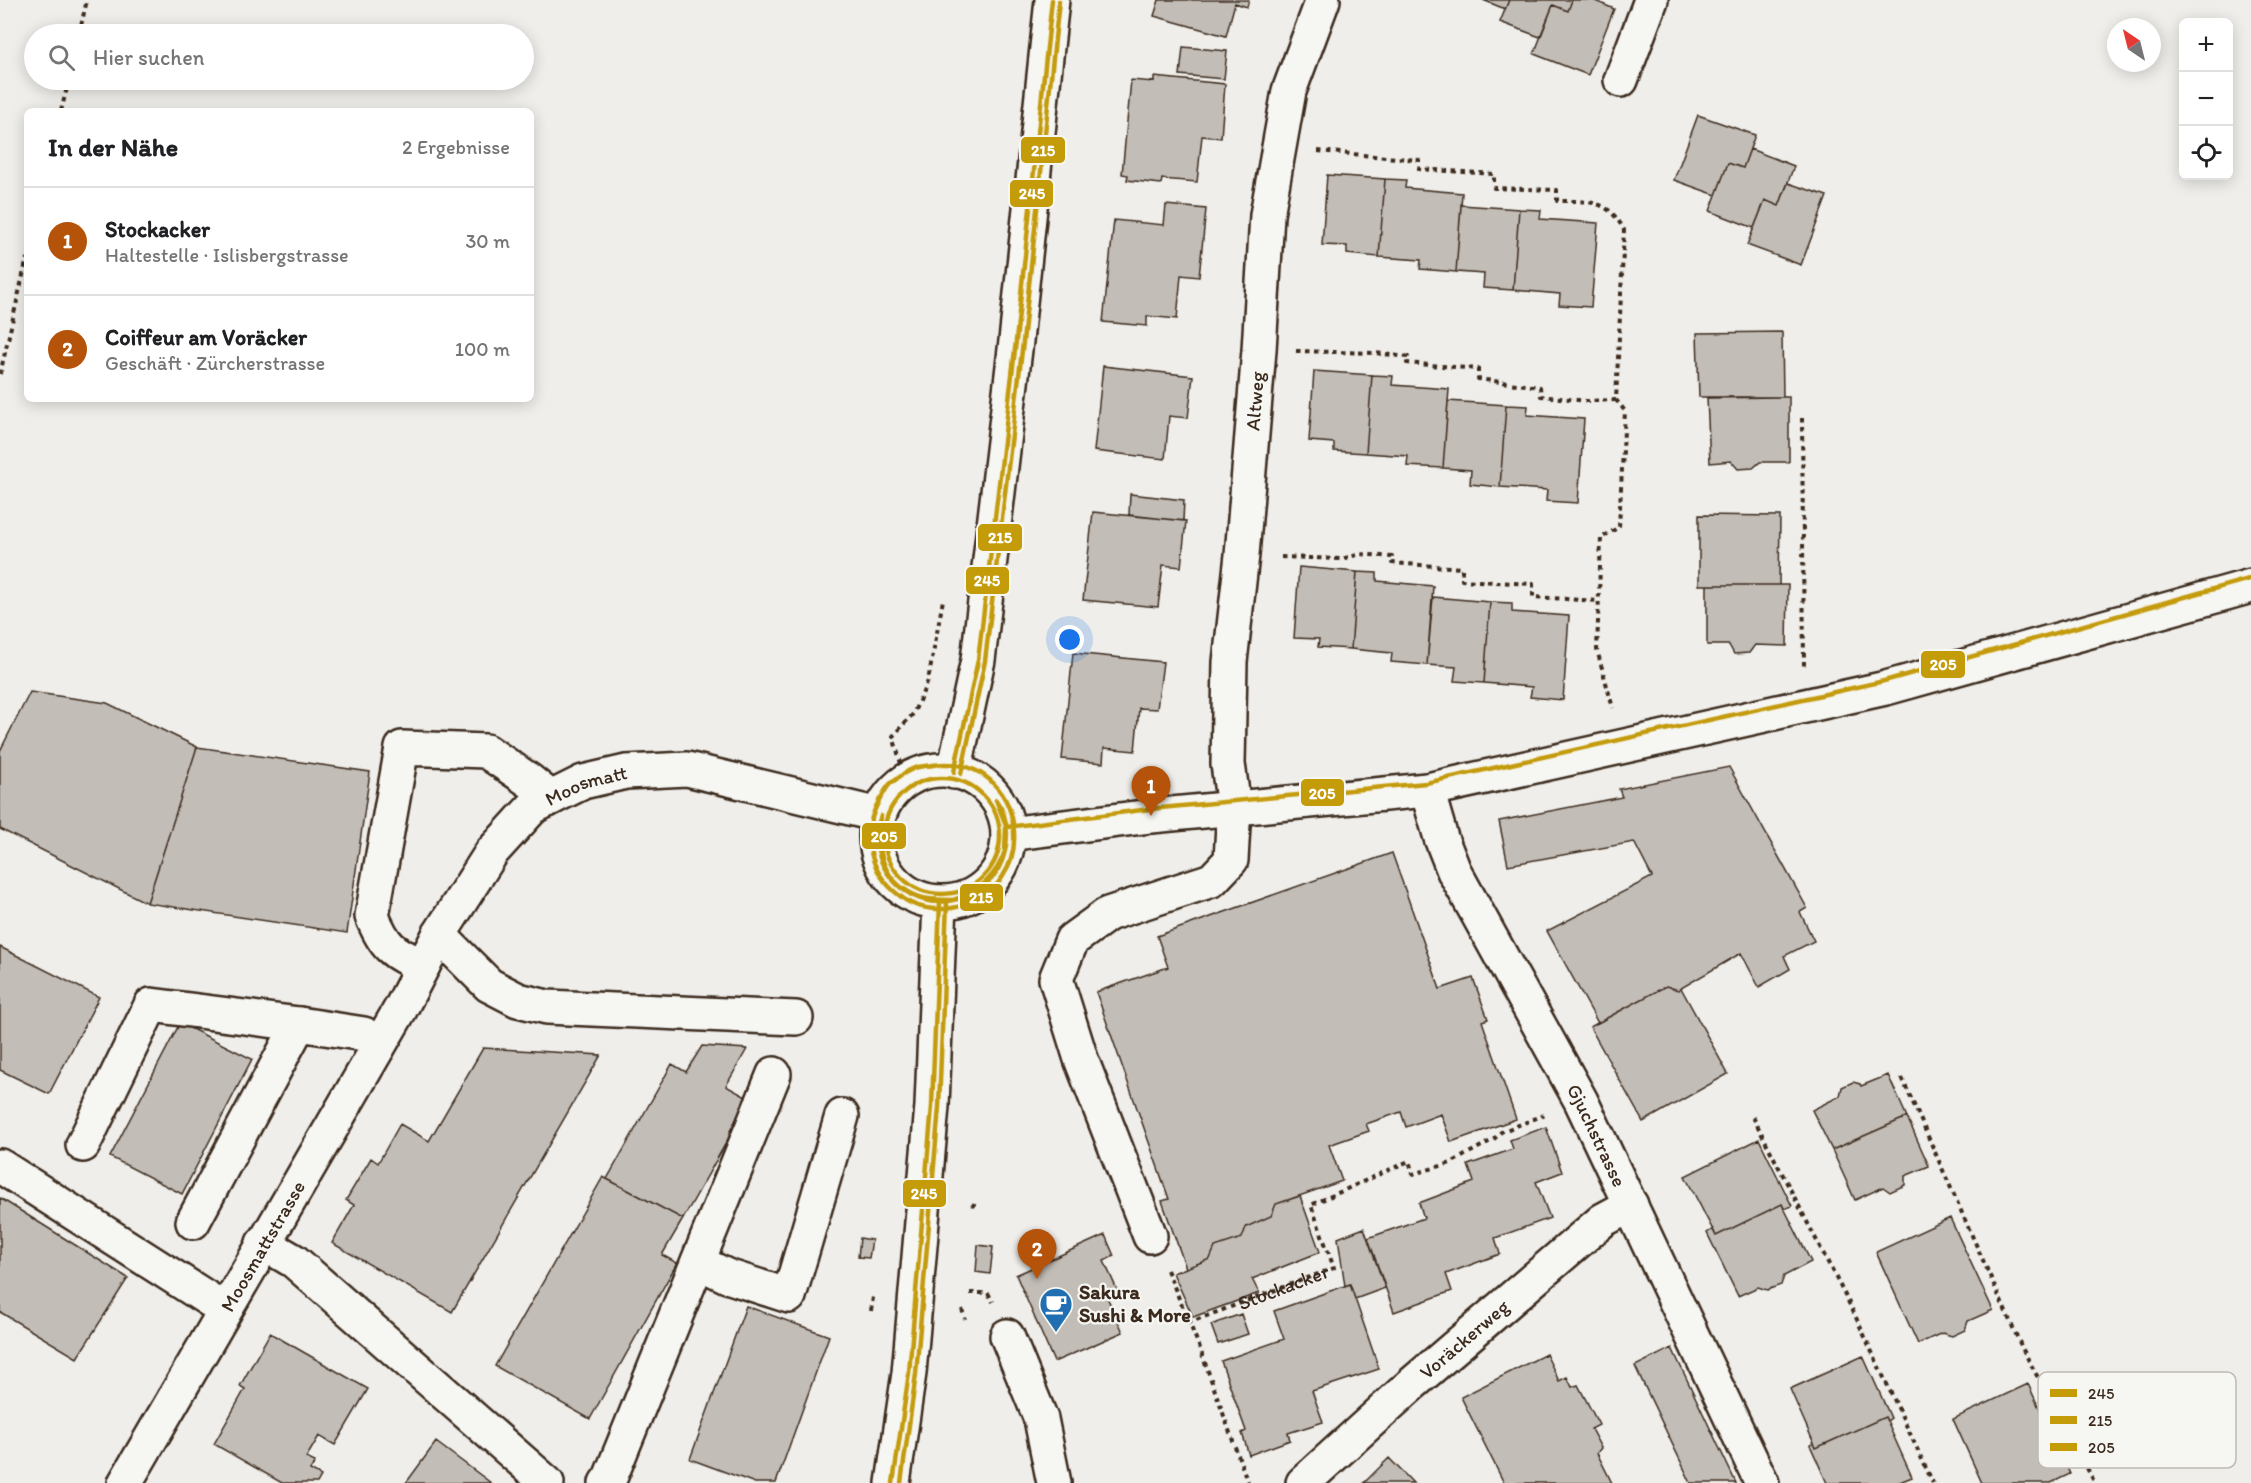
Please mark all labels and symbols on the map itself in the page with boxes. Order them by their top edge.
north arrow [2107,18,2161,72]
line badge: 215 [1020,136,1066,164]
text: 215 [1031,141,1056,160]
line badge: 245 [1009,179,1054,208]
text: 245 [1019,184,1046,203]
street label: Altweg [1240,370,1269,432]
line badge: 215 [977,523,1023,552]
text: 215 [988,528,1013,547]
line badge: 245 [965,566,1010,595]
text: 245 [974,571,1001,590]
your location [1055,625,1084,654]
line badge: 205 [1920,650,1966,679]
text: 205 [1930,655,1957,674]
street label: Moosmatt [541,760,630,811]
pin: 1 [1132,766,1170,816]
line badge: 205 [1300,778,1345,807]
text: 205 [1309,784,1336,803]
line badge: 205 [861,822,907,850]
text: 205 [871,827,898,846]
line badge: 215 [959,883,1004,912]
text: 215 [969,888,994,907]
street label: Gjuchstrasse [1562,1080,1632,1191]
street label: Moosmattstrasse [215,1176,310,1316]
line badge: 245 [902,1179,947,1208]
text: 245 [911,1184,938,1203]
pin: 2 [1018,1230,1056,1279]
street label: Stockacker [1235,1259,1332,1315]
place label: Sakura Sushi & More [1079,1280,1191,1327]
cafe icon: Sakura Sushi & More [1038,1286,1074,1333]
street label: Voräckerweg [1415,1294,1514,1384]
legend [2038,1372,2236,1468]
text: 245 [2088,1384,2114,1403]
text: 215 [2088,1411,2112,1430]
text: 205 [2088,1438,2115,1457]

